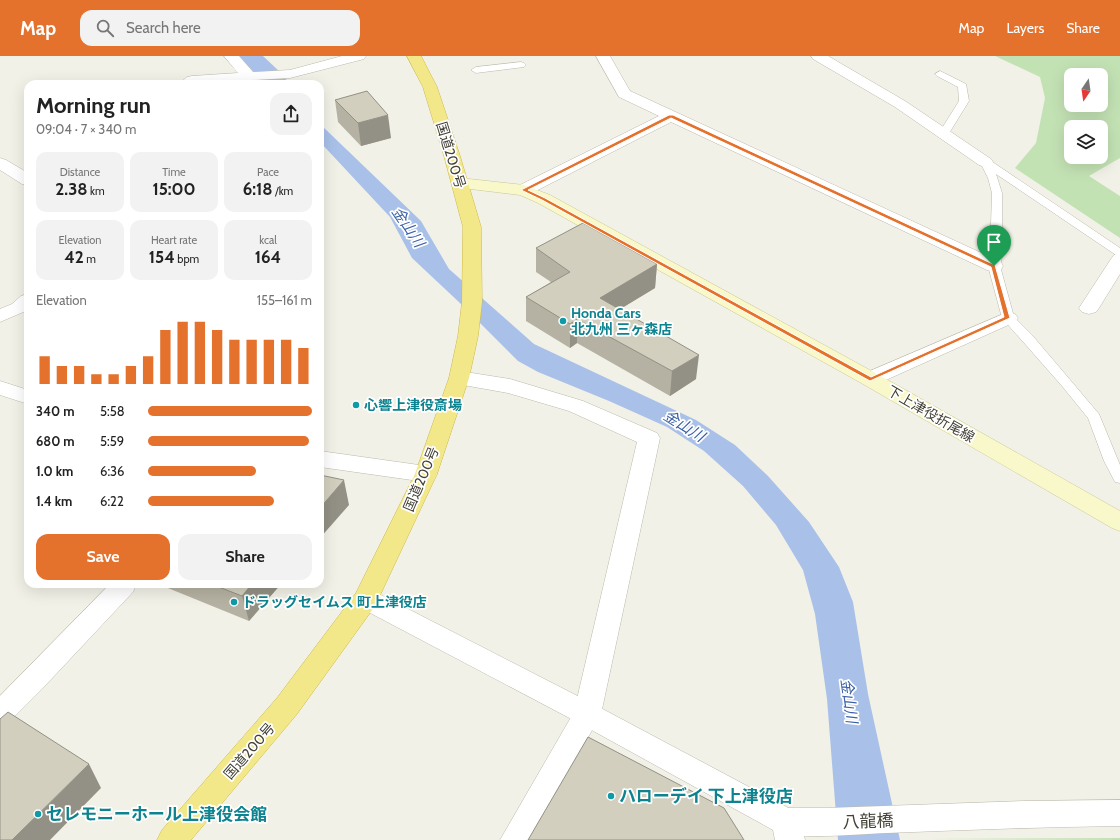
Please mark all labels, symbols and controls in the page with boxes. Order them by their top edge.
search box [80,10,360,46]
text: Map [20,17,56,40]
icon: search [94,17,116,39]
text: Search here [126,19,201,37]
text: Map [959,19,984,37]
text: Layers [1006,19,1044,37]
text: Share [1066,19,1100,37]
north arrow [1064,68,1108,112]
map controls [1064,68,1108,164]
text: Morning run [36,92,151,119]
button: share [270,93,312,135]
street label: 国道200号 [432,119,470,191]
button: layers [1064,120,1108,164]
text: 09:04 · 7 × 340 m [36,121,136,137]
text: Distance [60,165,100,179]
text: Time [162,165,186,179]
text: Pace [257,165,279,179]
text: 2.38 [55,179,88,199]
text: 15:00 [152,179,196,199]
text: 6:18 [243,179,273,199]
text: km [88,184,105,198]
text: /km [273,184,293,198]
water label: 金山川 [388,203,429,252]
pin [977,225,1011,266]
icon: arrive [983,231,1005,253]
text: Elevation [59,233,101,247]
text: Heart rate [151,233,197,247]
text: kcal [259,233,277,247]
text: 42 [64,247,84,267]
text: 154 [149,247,175,267]
text: 164 [255,247,281,267]
text: m [84,252,96,266]
text: bpm [175,252,199,266]
text: Elevation [36,292,87,308]
text: 155–161 m [257,292,312,308]
place label: Honda Cars 北九州 三ヶ森店 [571,304,672,338]
marker: Honda Cars 北九州 三ヶ森店 [558,316,568,326]
street label: 下上津役折尾線 [884,382,978,446]
place label: 心響上津役斎場 [364,396,462,414]
marker: 心響上津役斎場 [351,400,361,410]
text: 340 m [36,403,74,419]
text: 5:58 [100,403,125,419]
water label: 金山川 [660,406,710,447]
text: 680 m [36,433,75,449]
text: 5:59 [100,433,124,449]
street label: 国道200号 [399,444,443,514]
text: 1.0 km [36,463,73,479]
text: 6:36 [100,463,125,479]
text: 1.4 km [36,493,72,509]
text: 6:22 [100,493,124,509]
button: Save [36,534,170,580]
button: Share [178,534,312,580]
place label: ドラッグセイムス 町上津役店 [242,593,427,611]
marker: ドラッグセイムス 町上津役店 [229,597,239,607]
water label: 金山川 [837,677,861,727]
street label: 国道200号 [220,719,278,783]
place label: ハローデイ 下上津役店 [619,786,793,806]
marker: ハローデイ 下上津役店 [606,791,616,801]
place label: セレモニーホール上津役会館 [46,804,267,824]
marker: セレモニーホール上津役会館 [33,809,43,819]
street label: 八龍橋 [842,810,894,832]

